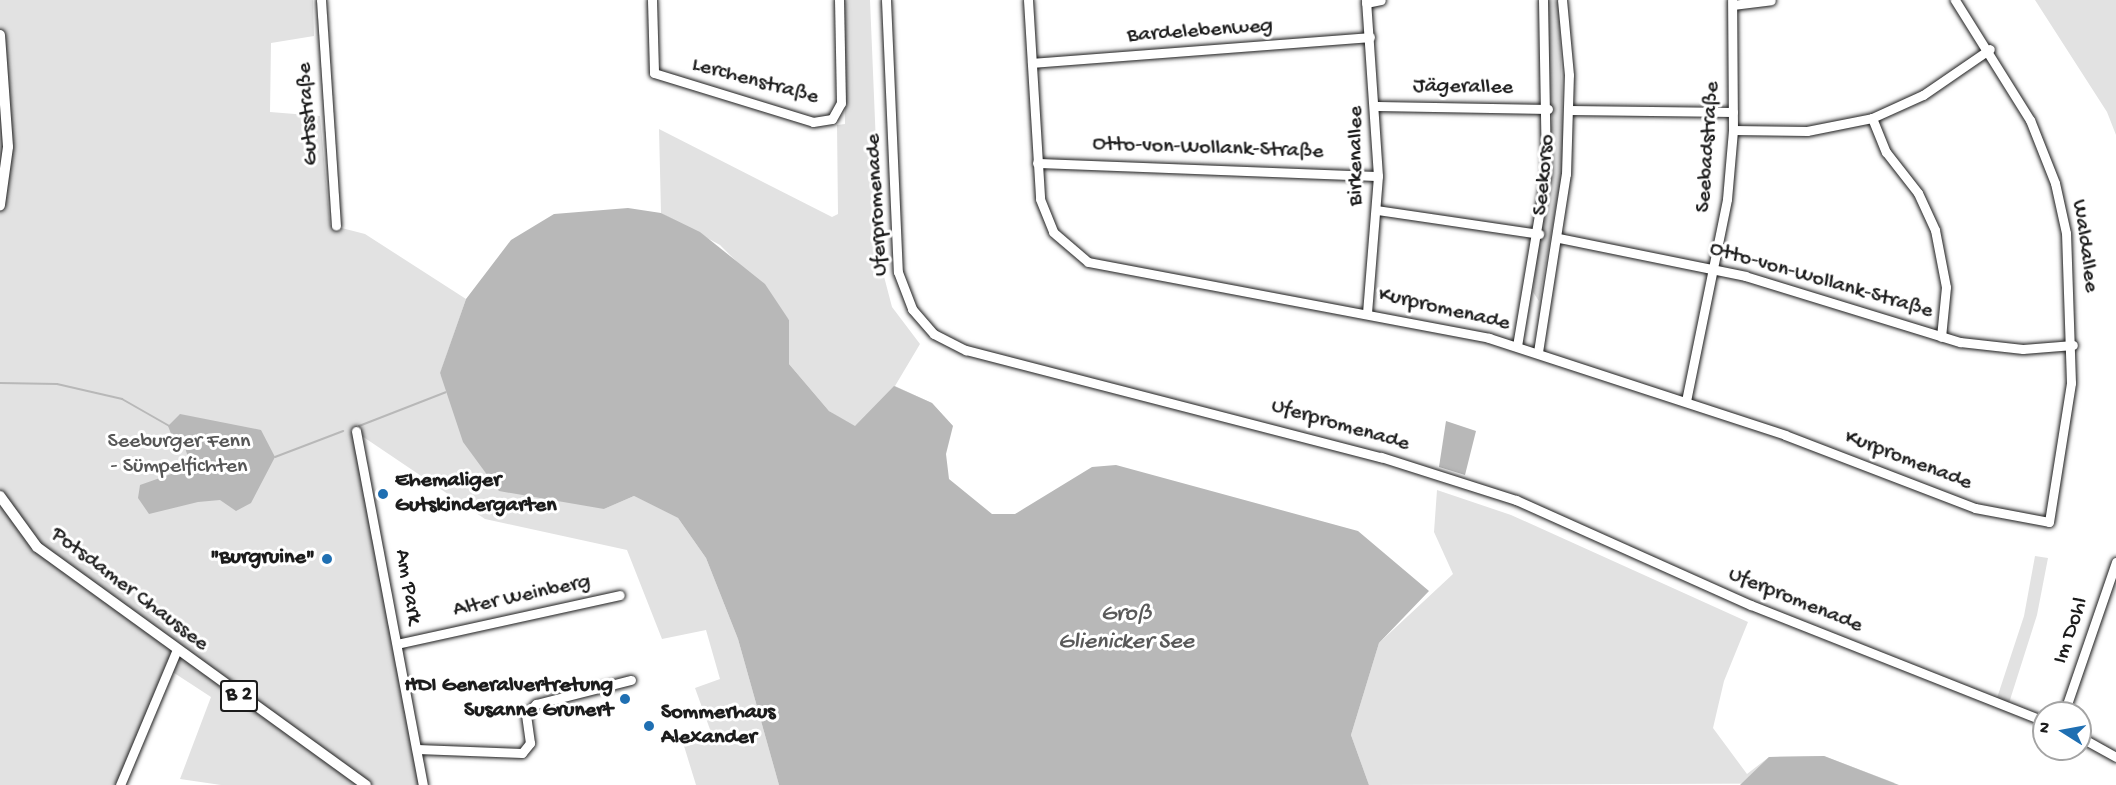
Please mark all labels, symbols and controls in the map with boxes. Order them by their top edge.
street label: Bardelebenweg [1126,14,1274,50]
street label: Lerchenstraße [689,52,821,112]
street label: Gutsstraße [292,62,326,166]
street label: Jägerallee [1413,74,1513,102]
street label: Seebadstraße [1691,81,1727,213]
street label: Birkenallee [1344,106,1370,206]
street label: Otto-von-Wollank-Straße [1092,132,1324,166]
street label: Uferpromenade [861,133,895,277]
street label: Seekorso [1528,133,1562,217]
street label: Waldallee [2064,198,2104,294]
street label: Otto-von-Wollank-Straße [1706,236,1936,326]
street label: Kurpromenade [1376,282,1512,338]
street label: Uferpromenade [1268,394,1412,458]
street label: Kurpromenade [1841,425,1975,497]
park label: Seeburger Fenn - Sümpelfichten [107,429,251,481]
place label: Ehemaliger Gutskindergarten [395,468,557,520]
marker: Ehemaliger Gutskindergarten [376,487,390,501]
street label: Potsdamer Chaussee [45,522,213,658]
place label: "Burgruine" [210,546,315,572]
street label: Am Park [387,547,427,627]
marker: "Burgruine" [320,552,334,566]
street label: Uferpromenade [1724,562,1866,640]
street label: Alter Weinberg [451,570,593,624]
street label: Im Dohl [2048,594,2096,668]
water label: Groß Glienicker See [1058,601,1194,657]
place label: HDI Generalvertretung Susanne Grunert [404,673,613,724]
road number: B 2 [220,678,258,714]
marker: HDI Generalvertretung Susanne Grunert [618,692,632,706]
place label: Sommerhaus Alexander [661,700,775,752]
north arrow [2032,701,2092,761]
marker: Sommerhaus Alexander [642,719,656,733]
text: N [2035,721,2056,735]

